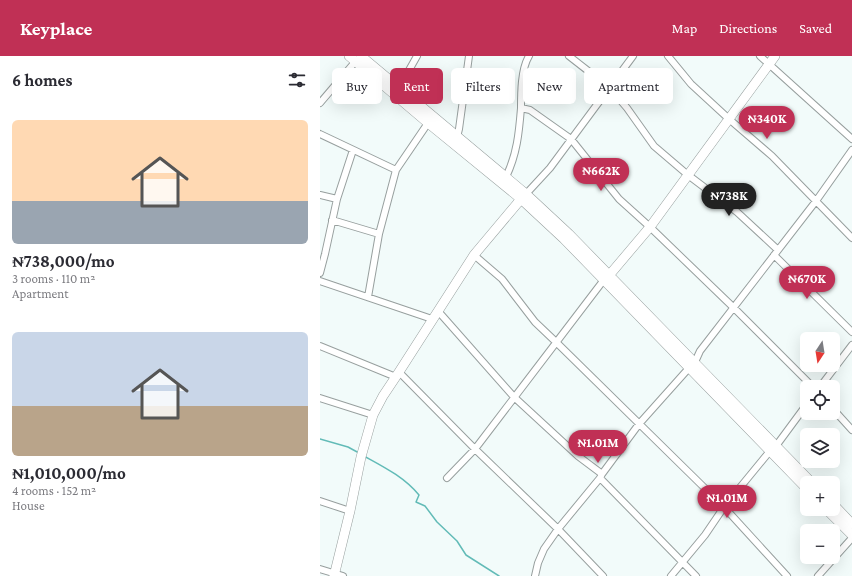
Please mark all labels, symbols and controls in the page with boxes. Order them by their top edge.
text: Keyplace [20,18,92,39]
text: Map [672,20,697,36]
text: Directions [719,20,777,36]
text: Saved [799,20,832,36]
chip: Buy [332,68,382,104]
chip: Rent [390,68,443,104]
chip: Filters [451,68,515,104]
chip: New [523,68,576,104]
chip: Apartment [584,68,673,104]
icon: filters [286,69,308,91]
text: 6 homes [12,71,72,90]
pin: ₦340K [739,106,795,140]
text: ₦340K [748,111,786,126]
icon: home [124,146,196,218]
pin: ₦662K [573,158,629,192]
text: ₦662K [582,163,620,178]
pin: ₦738K [701,183,757,217]
text: ₦738K [710,188,748,203]
text: ₦738,000/mo [12,252,115,271]
pin: ₦670K [779,266,835,300]
text: 3 rooms · 110 m² [12,271,95,286]
text: ₦670K [788,271,826,286]
text: Apartment [12,286,69,301]
north arrow [800,332,840,372]
map controls [800,332,840,564]
icon: home [124,358,196,430]
button: locate [800,380,840,420]
button: layers [800,428,840,468]
pin: ₦1.01M [565,430,631,464]
text: ₦1.01M [577,435,619,450]
text: ₦1,010,000/mo [12,464,126,483]
button: + [800,476,840,516]
text: 4 rooms · 152 m² [12,483,96,498]
pin: ₦1.01M [694,485,760,519]
text: ₦1.01M [706,490,748,505]
text: House [12,498,45,513]
button: − [800,524,840,564]

